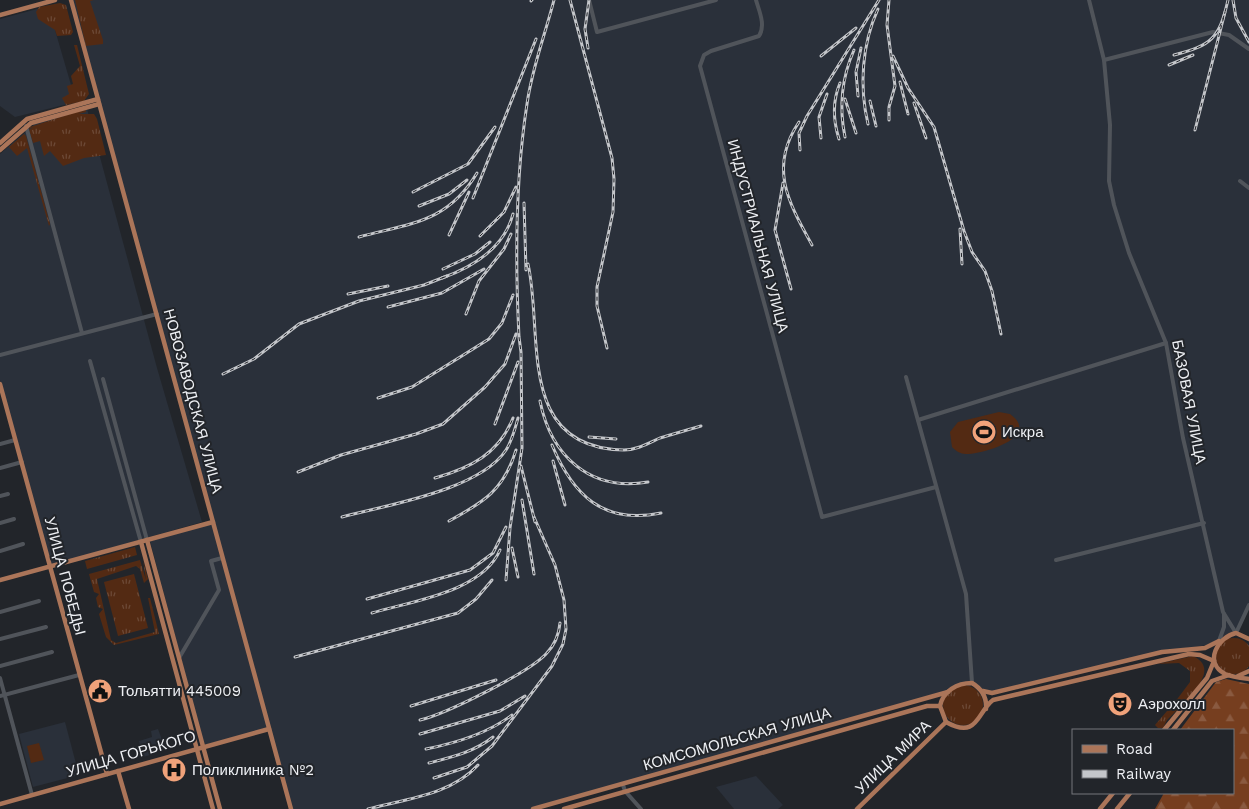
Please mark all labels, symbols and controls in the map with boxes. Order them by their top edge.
street label: ИНДУСТРИАЛЬНАЯ УЛИЦА [724,137,792,335]
street label: НОВОЗАВОДСКАЯ УЛИЦА [160,307,226,495]
street label: БАЗОВАЯ УЛИЦА [1168,338,1210,466]
sports icon: Искра [971,419,997,445]
place label: Искра [1002,423,1044,441]
street label: УЛИЦА ПОБЕДЫ [41,515,89,637]
public building icon: Тольятти 445009 [87,678,113,704]
place label: Тольятти 445009 [118,682,241,700]
theatre icon: Аэрохолл [1107,691,1133,717]
place label: Аэрохолл [1138,695,1205,713]
street label: КОМСОМОЛЬСКАЯ УЛИЦА [641,704,833,774]
street label: УЛИЦА МИРА [851,716,935,798]
street label: УЛИЦА ГОРЬКОГО [64,727,198,781]
legend [1072,729,1234,794]
text: Road [1116,740,1153,758]
hospital icon: Поликлиника №2 [161,757,187,783]
place label: Поликлиника №2 [192,761,314,779]
text: Railway [1116,765,1171,783]

